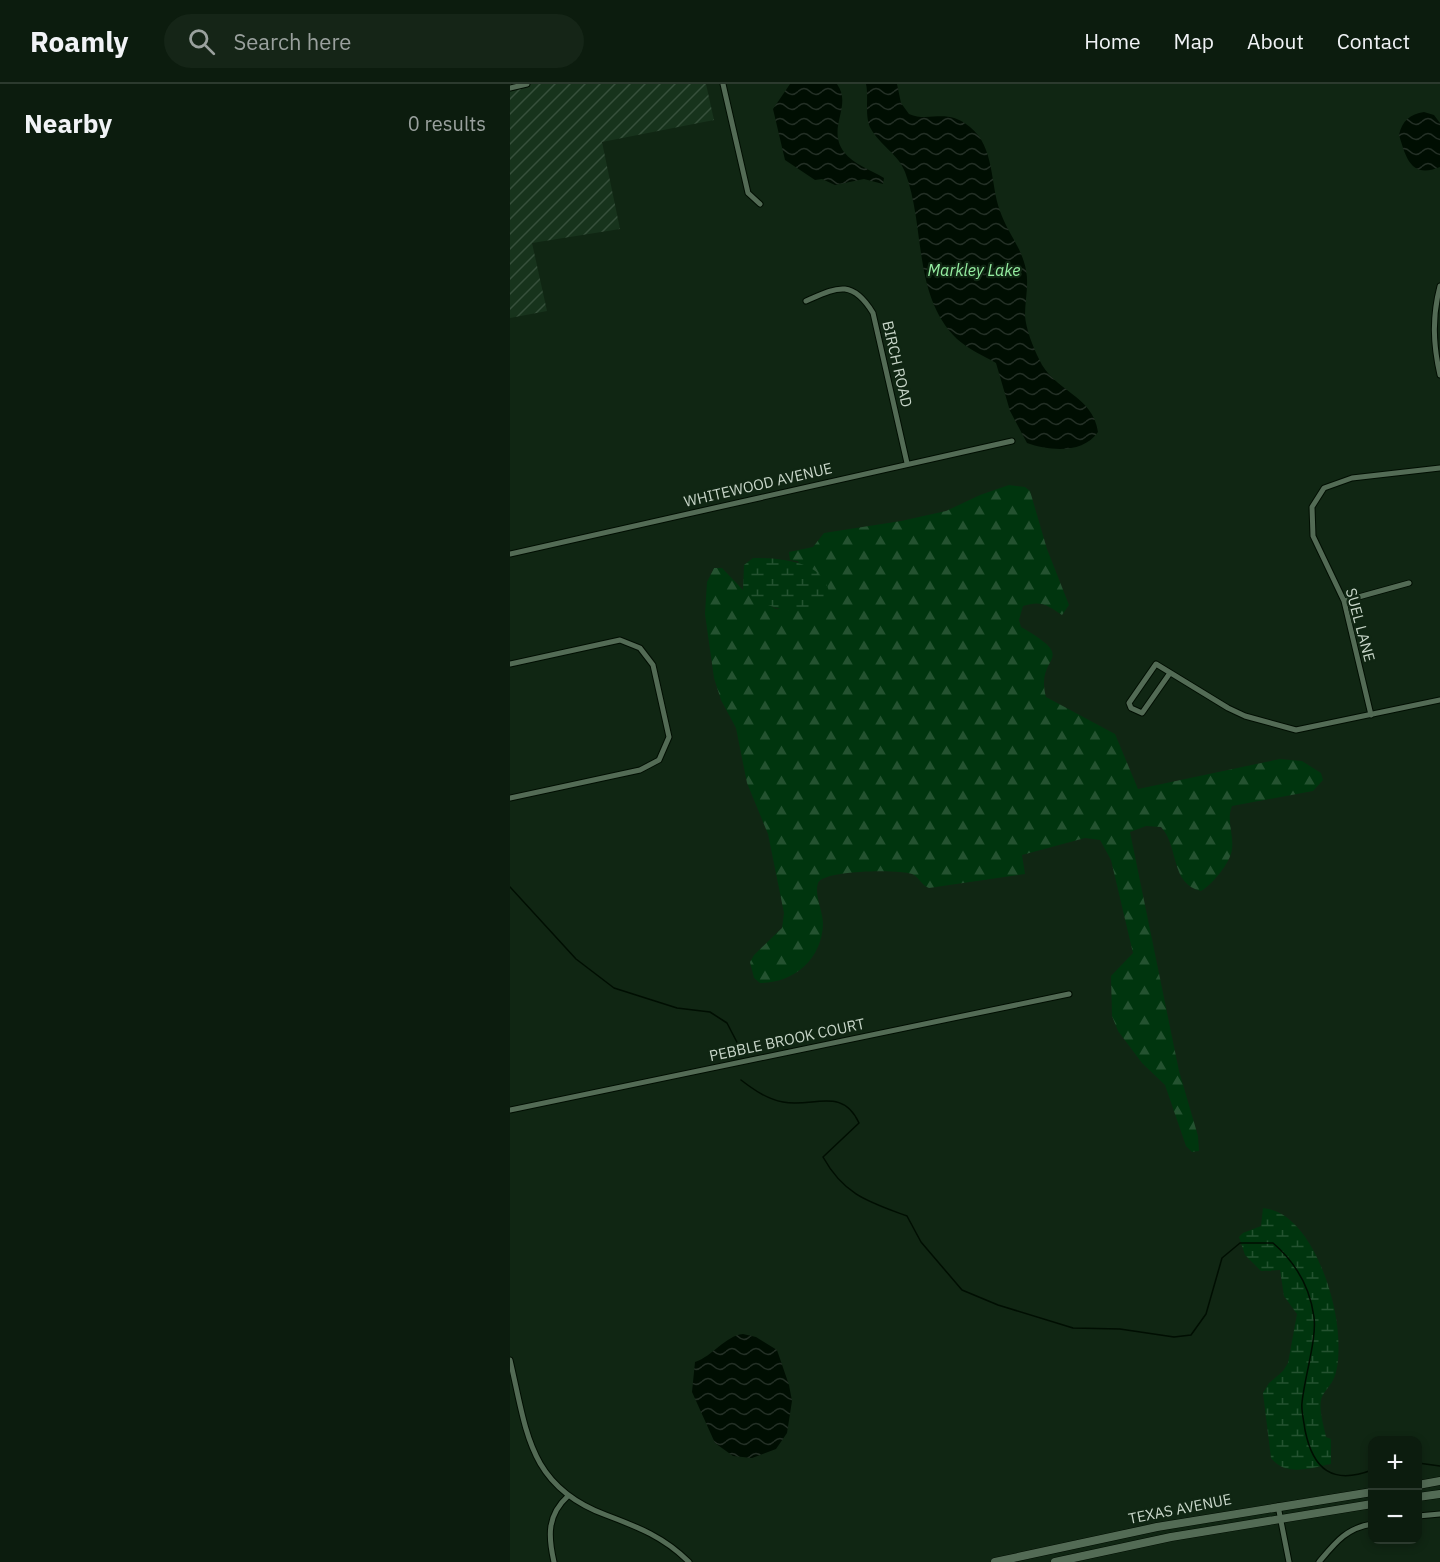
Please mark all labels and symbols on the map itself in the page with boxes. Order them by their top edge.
water label: Markley Lake [928,260,1020,280]
street label: BIRCH ROAD [878,319,917,409]
street label: WHITEWOOD AVENUE [682,458,834,511]
street label: SUEL LANE [1342,586,1379,664]
street label: PEBBLE BROOK COURT [707,1014,867,1065]
street label: TEXAS AVENUE [1127,1489,1233,1528]

